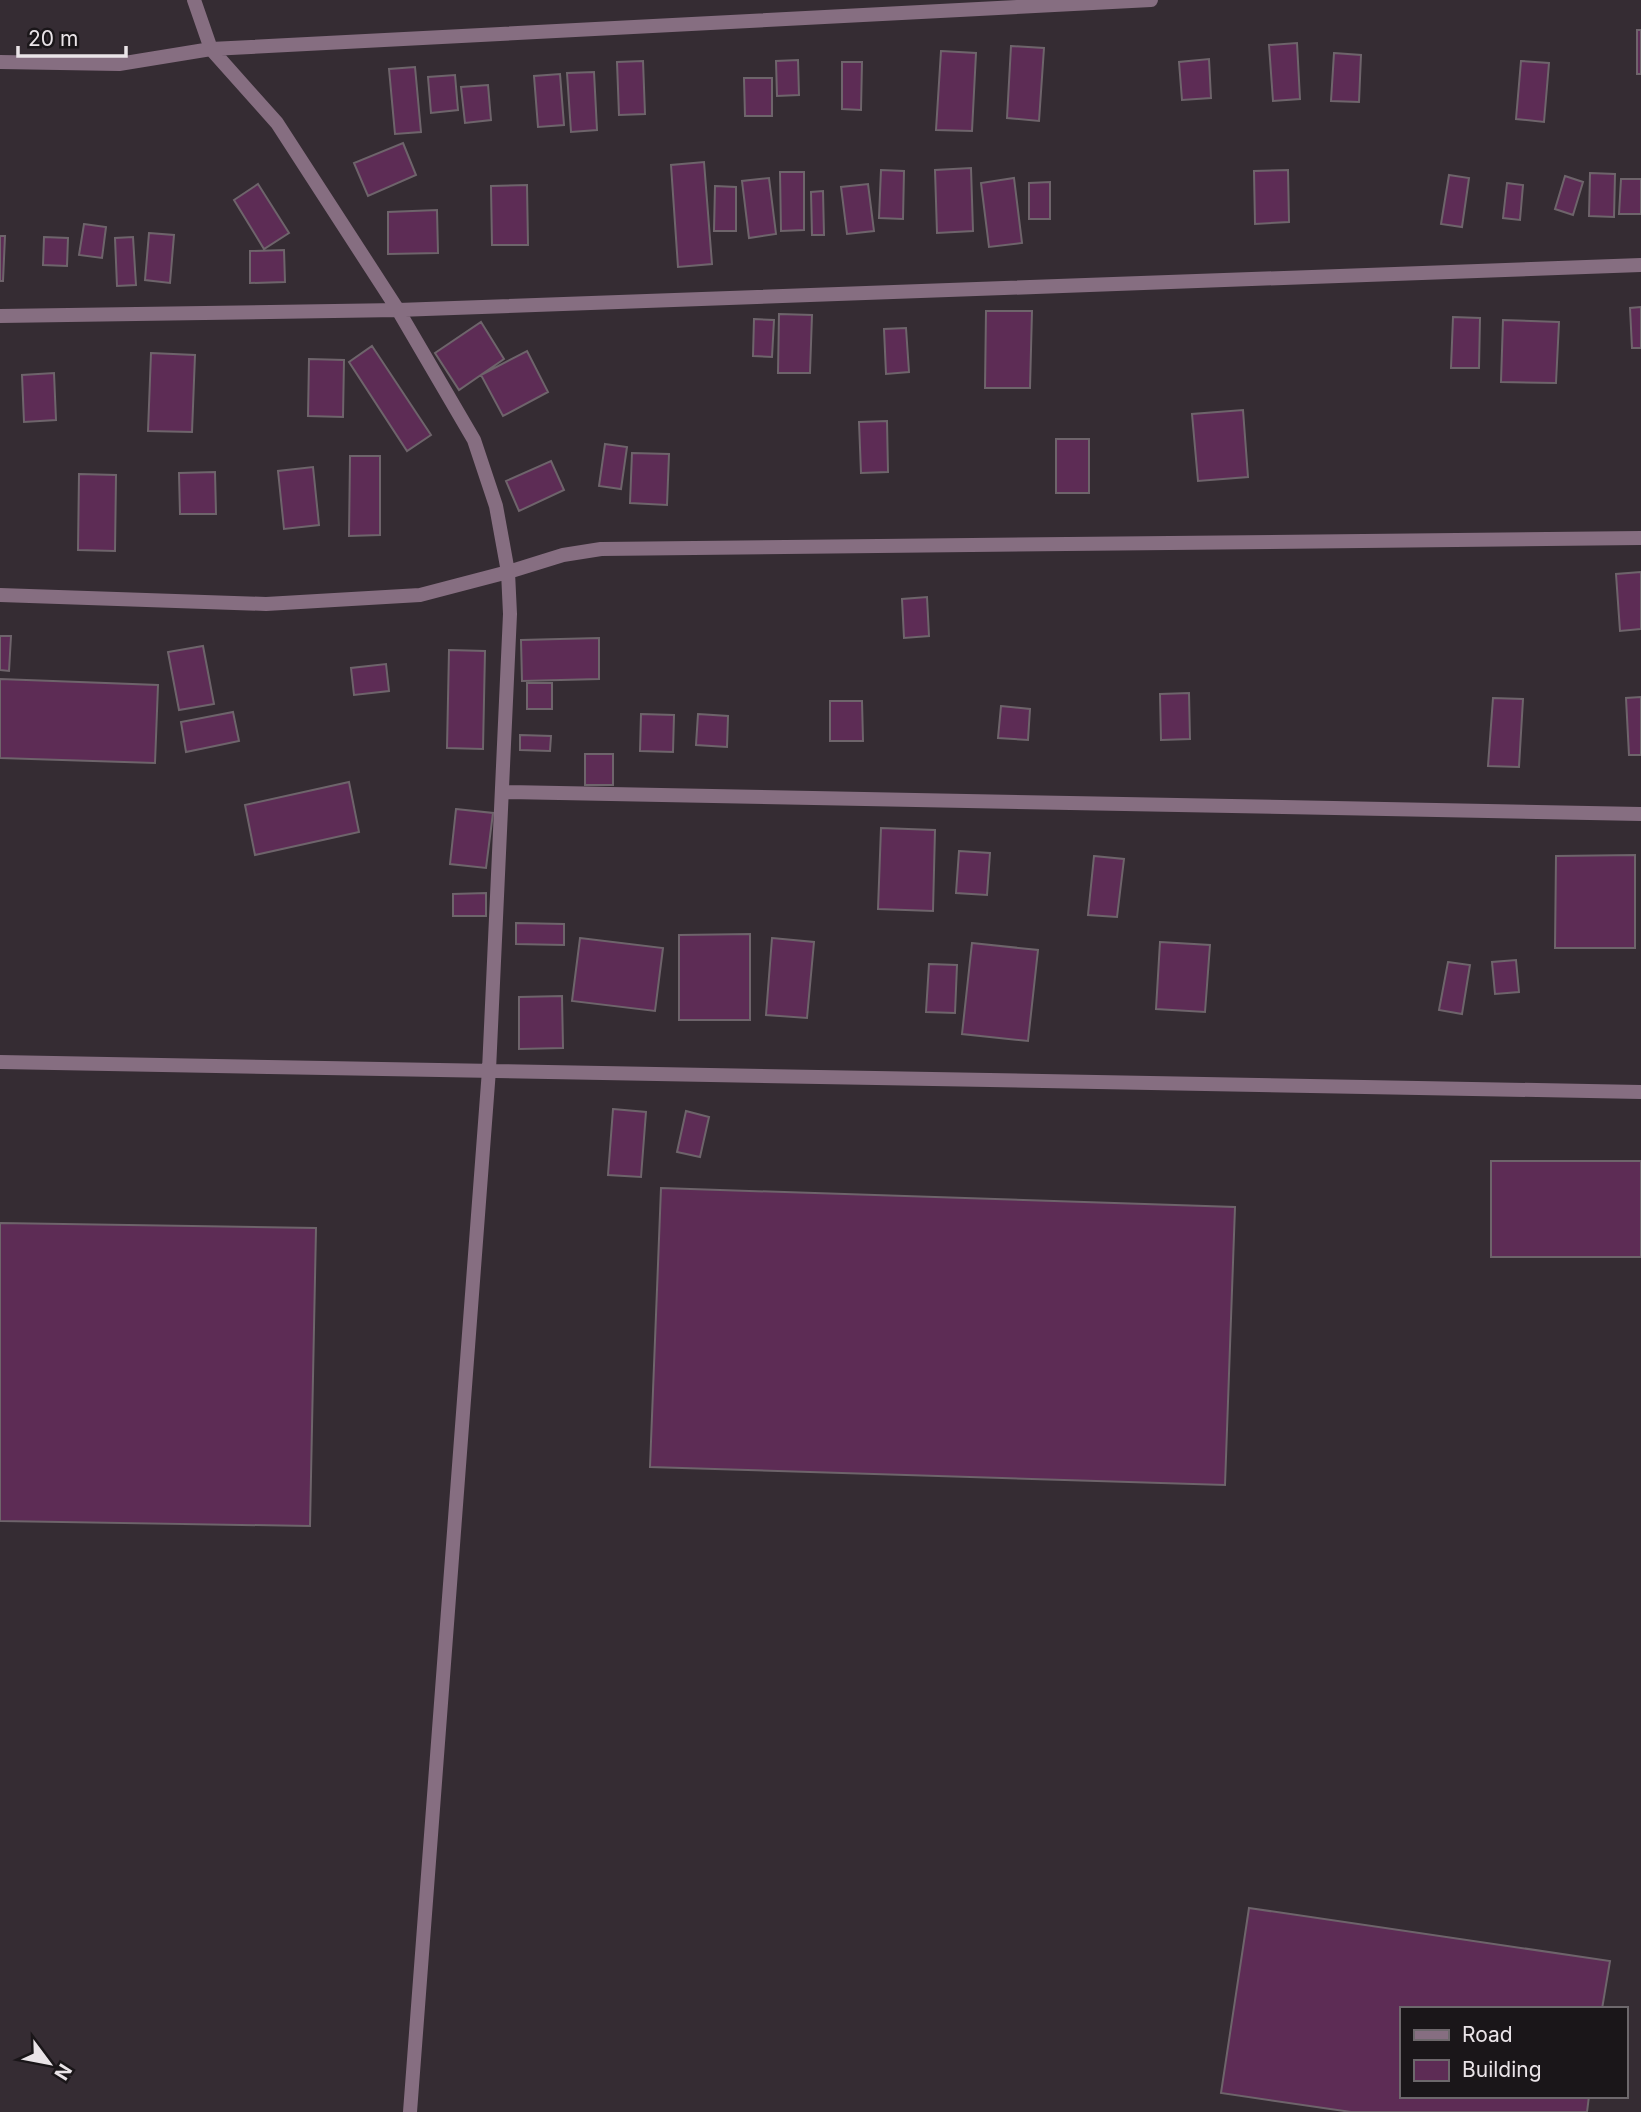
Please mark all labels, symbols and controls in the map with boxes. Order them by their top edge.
scale bar [18,14,126,58]
text: 20 m [28,26,78,51]
legend [1400,2007,1627,2098]
text: Road [1462,2022,1513,2047]
north arrow [14,2028,84,2098]
text: Building [1462,2057,1542,2082]
text: N [49,2060,77,2084]

